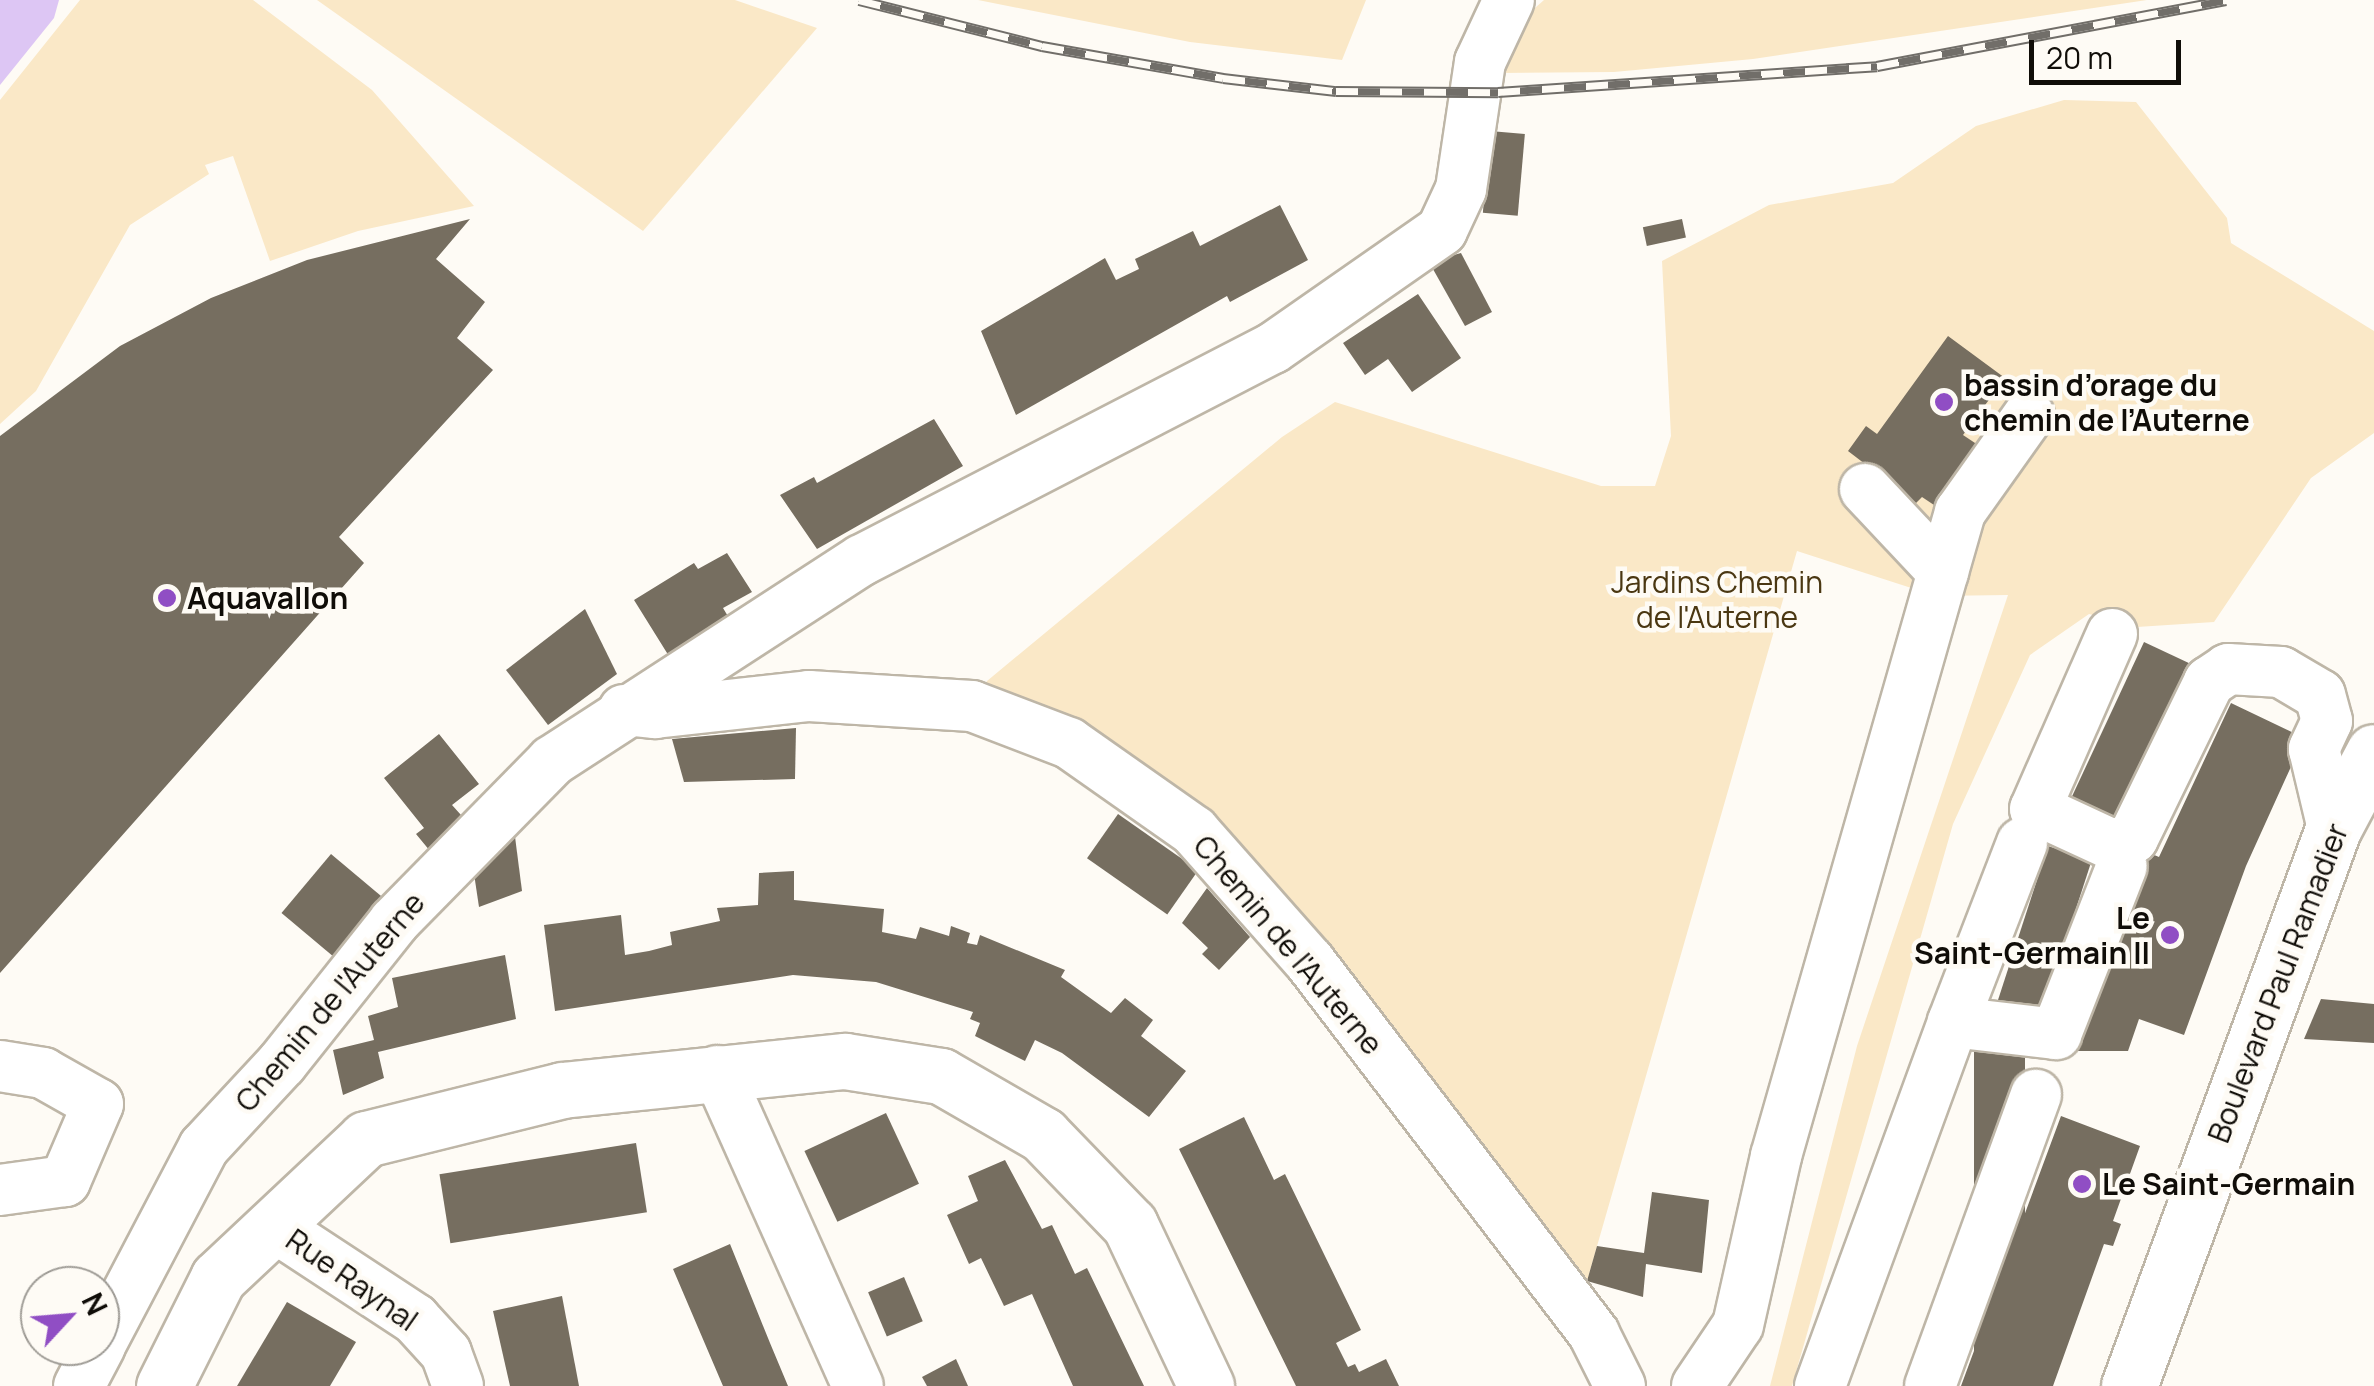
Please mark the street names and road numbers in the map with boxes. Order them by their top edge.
street label: Boulevard Paul Ramadier [2200,818,2356,1148]
street label: Chemin de l'Auterne [1186,828,1390,1062]
street label: Chemin de l'Auterne [228,885,432,1119]
street label: Rue Raynal [279,1222,425,1338]

